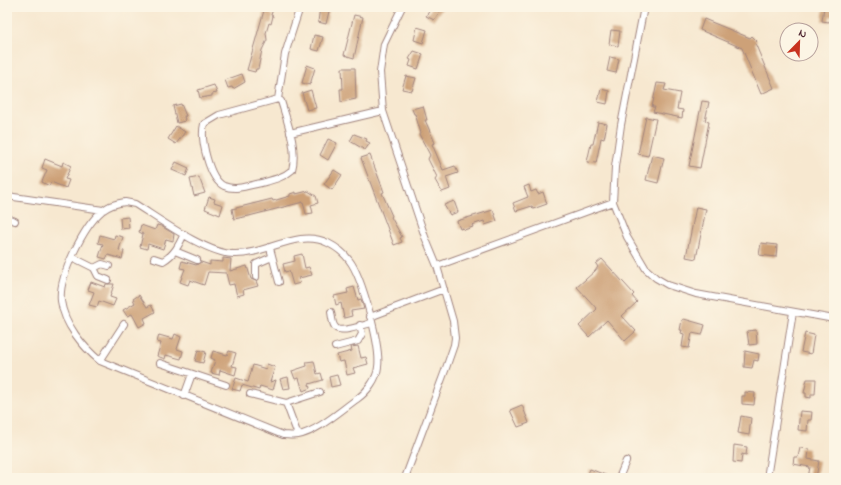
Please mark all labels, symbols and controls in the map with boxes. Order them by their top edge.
north arrow [779,22,819,62]
text: N [796,25,809,43]

